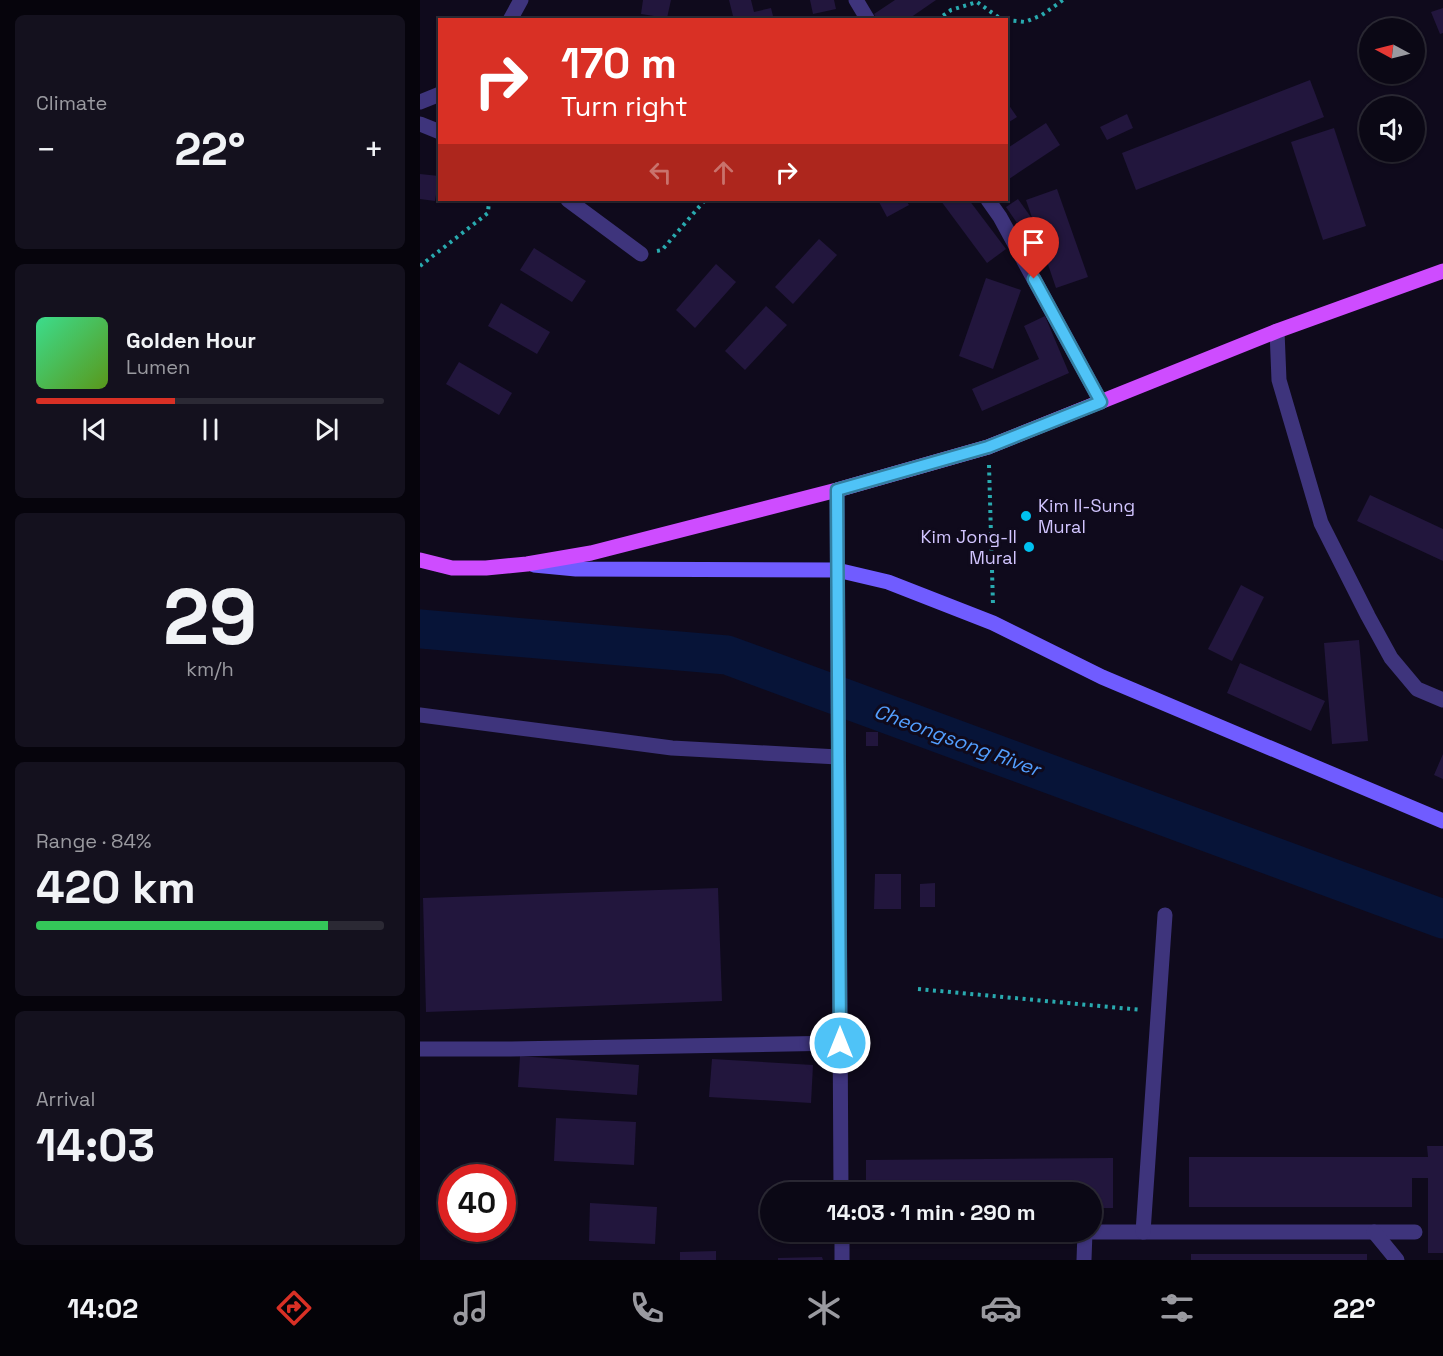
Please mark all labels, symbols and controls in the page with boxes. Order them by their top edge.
north arrow [1359,18,1425,84]
map controls [1359,18,1425,162]
text: 170 m [561,37,677,90]
icon: right [462,42,540,120]
text: Turn right [561,89,688,124]
text: Climate [36,90,107,116]
button: sound [1359,96,1425,162]
text: 22° [174,121,246,178]
text: − [36,129,56,171]
text: + [364,129,384,171]
icon: left [644,156,677,189]
icon: ahead [707,156,740,189]
icon: right [770,156,803,189]
pin [1008,217,1059,279]
icon: arrive [1017,226,1050,259]
text: Golden Hour [126,326,256,354]
text: Lumen [126,354,190,380]
icon: previous [78,413,111,446]
icon: pause [194,413,227,446]
icon: next [310,413,343,446]
place label: Kim Il-Sung Mural [1038,494,1135,538]
marker: Kim Il-Sung Mural [1019,509,1033,523]
place label: Kim Jong-Il Mural [921,525,1017,569]
marker: Kim Jong-Il Mural [1022,540,1036,554]
text: 29 [163,567,257,667]
text: km/h [186,656,234,682]
water label: Cheongsong River [870,698,1046,783]
text: Range · 84% [36,828,151,854]
text: 420 km [36,859,196,916]
position arrow [808,1011,872,1075]
text: Arrival [36,1086,95,1112]
text: 14:03 [36,1117,155,1174]
speed limit sign: 40 [438,1164,516,1242]
text: 14:03 · 1 min · 290 m [826,1198,1036,1226]
icon: directions [273,1287,315,1329]
icon: music [450,1287,492,1329]
icon: phone [626,1287,668,1329]
icon: climate [803,1287,845,1329]
icon: car [980,1287,1022,1329]
icon: filters [1156,1287,1198,1329]
text: 14:02 [67,1291,138,1326]
text: 22° [1333,1291,1376,1326]

